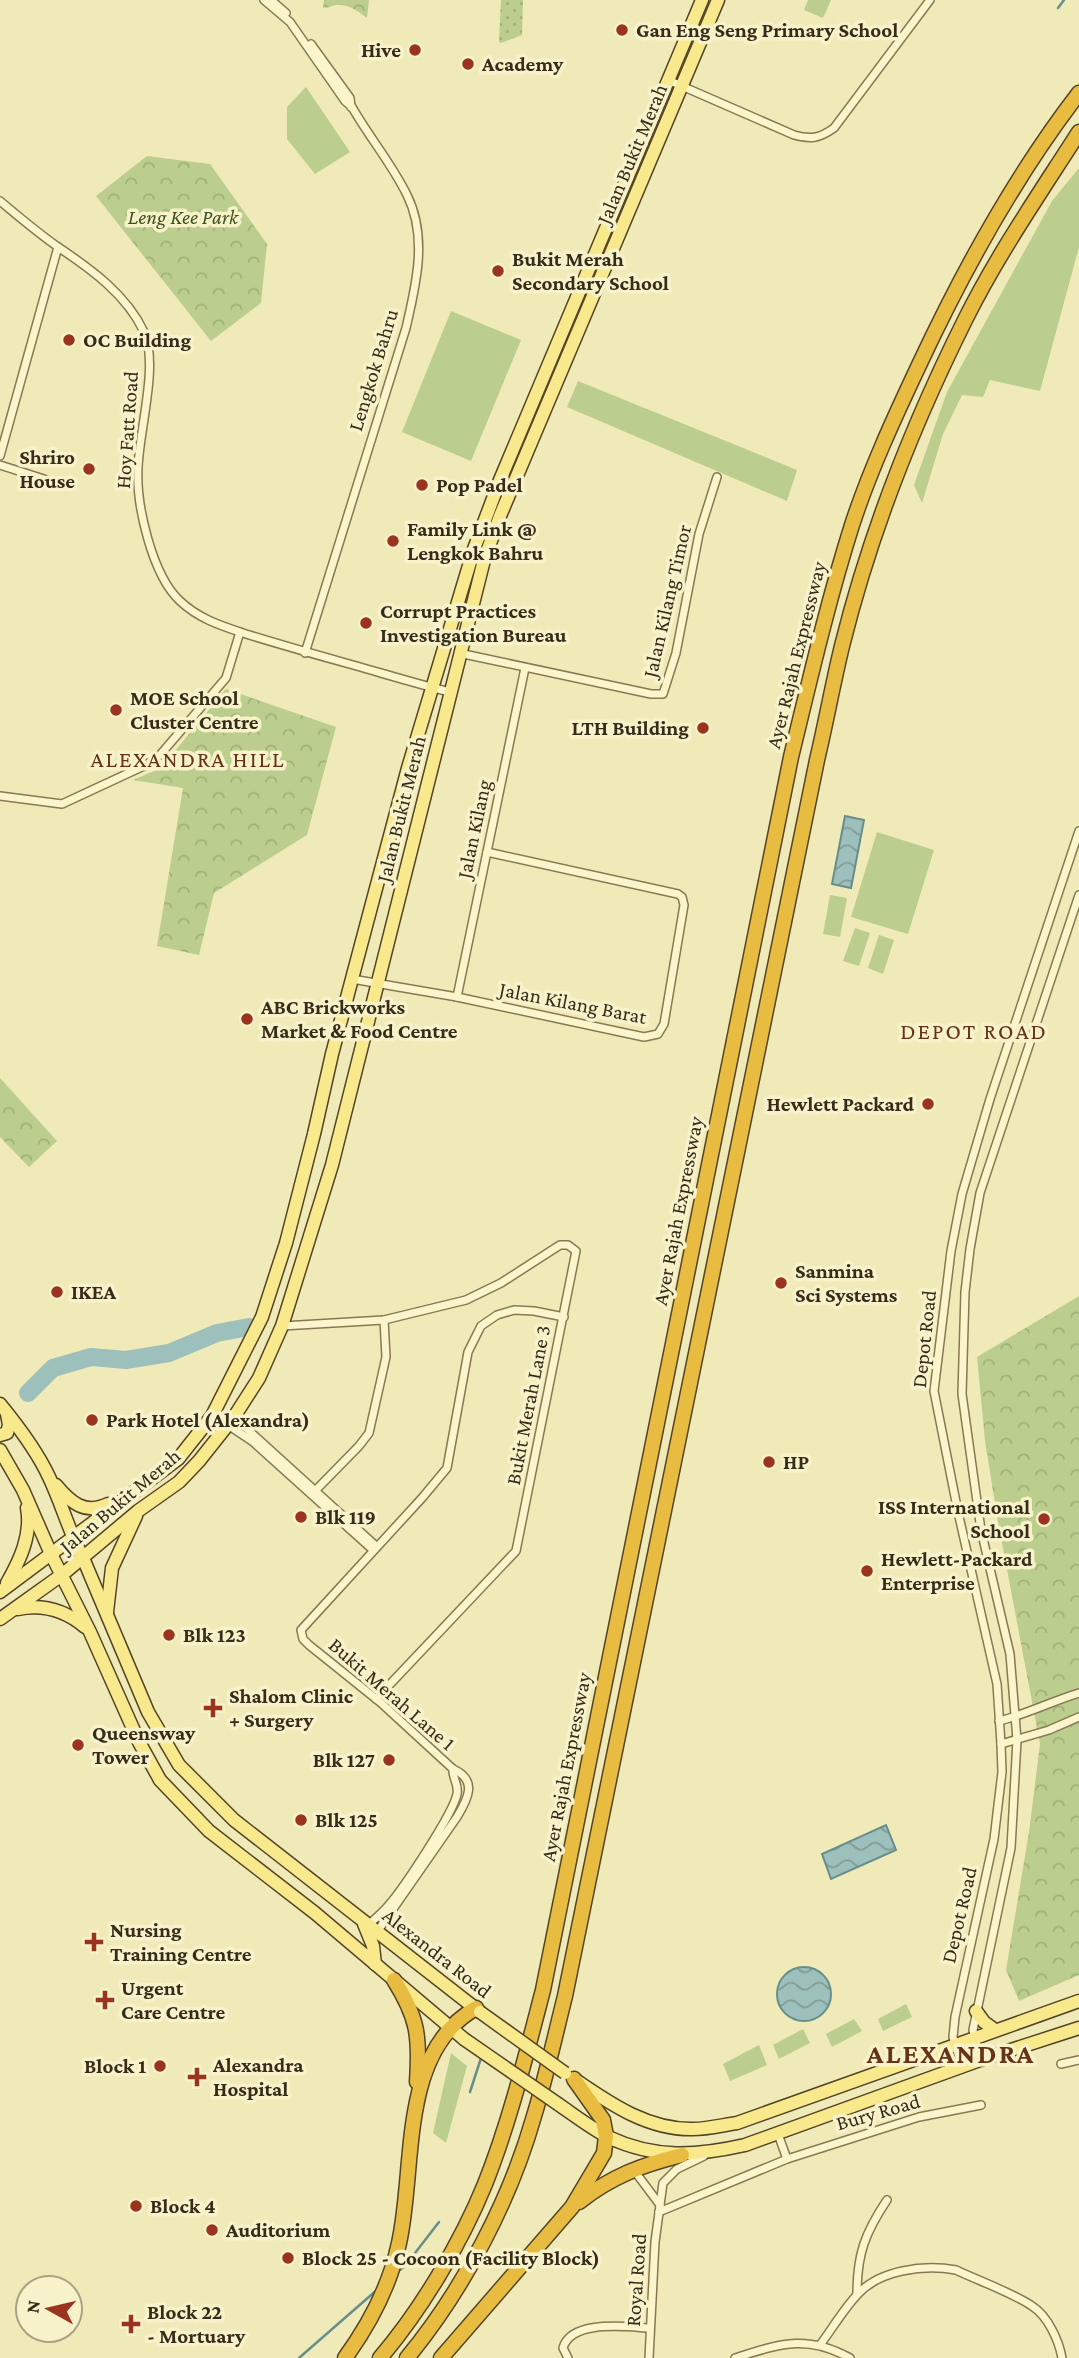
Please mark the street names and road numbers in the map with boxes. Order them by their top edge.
street label: Jalan Bukit Merah [591,80,672,230]
street label: Lengkok Bahru [343,306,403,434]
street label: Hoy Fatt Road [111,370,143,490]
street label: Jalan Kilang Timor [637,522,696,682]
street label: Ayer Rajah Expressway [761,559,831,751]
street label: Jalan Bukit Merah [371,733,431,887]
street label: Jalan Kilang [451,777,496,883]
street label: Jalan Kilang Barat [495,977,650,1029]
street label: Ayer Rajah Expressway [648,1114,708,1308]
street label: Depot Road [907,1289,941,1389]
street label: Bukit Merah Lane 3 [501,1323,555,1487]
street label: Jalan Bukit Merah [53,1444,185,1560]
street label: Bukit Merah Lane 1 [324,1633,460,1755]
street label: Ayer Rajah Expressway [536,1670,596,1864]
street label: Depot Road [936,1865,982,1965]
street label: Alexandra Road [378,1903,496,2003]
street label: Bury Road [833,2089,923,2135]
street label: Royal Road [621,2233,651,2327]

